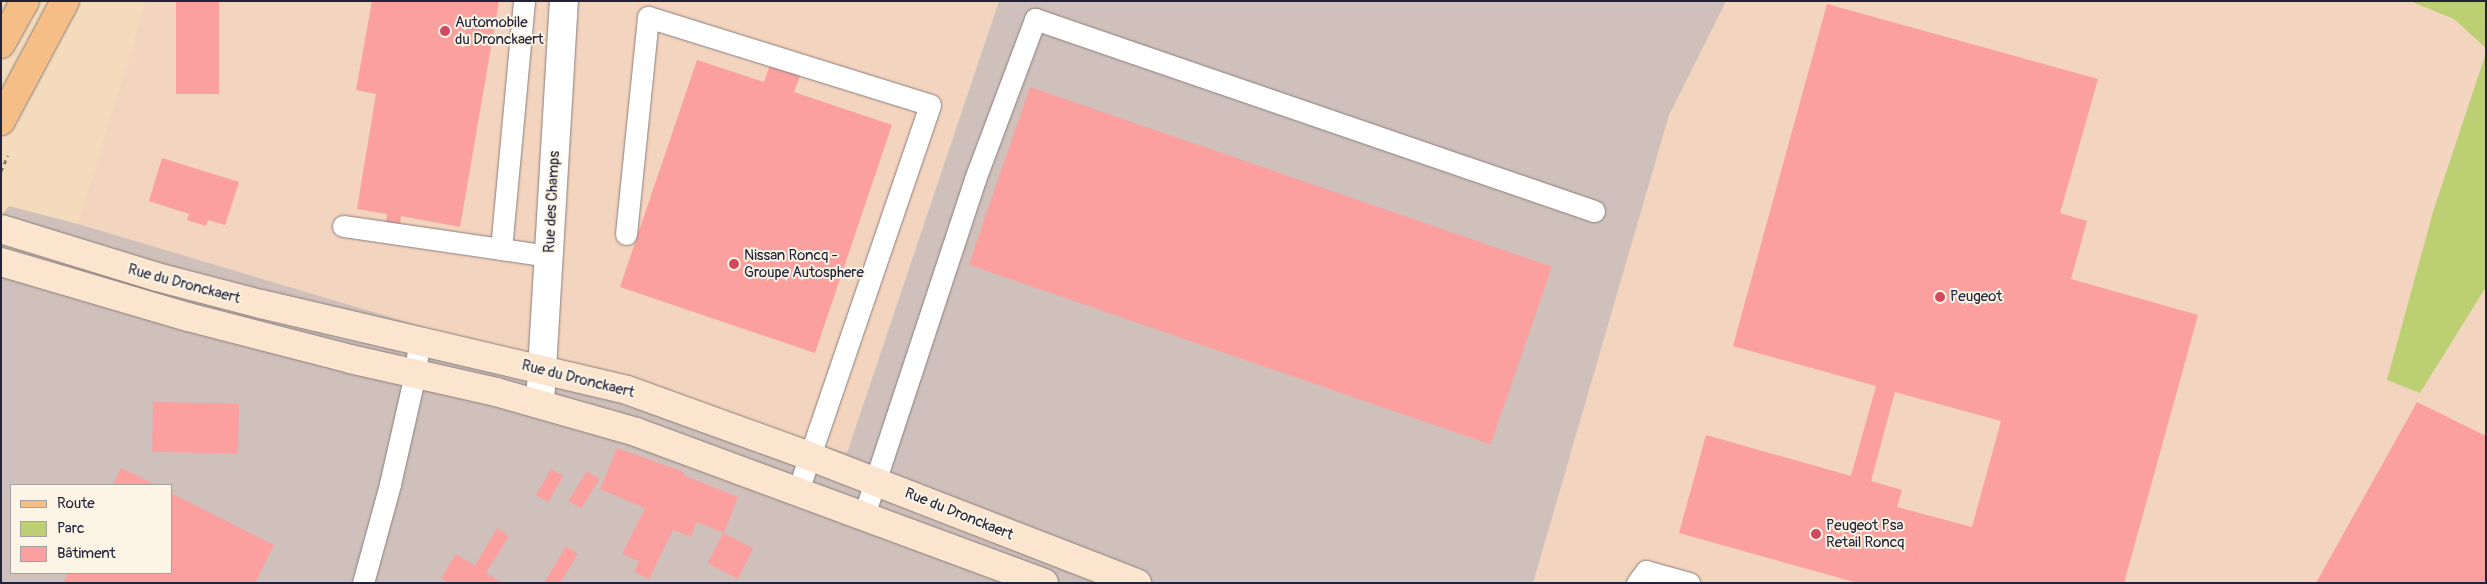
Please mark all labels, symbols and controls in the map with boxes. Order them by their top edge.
place label: Automobile du Dronckaert [455,13,544,48]
marker: Automobile du Dronckaert [439,25,451,37]
street label: Rue des Champs [540,151,564,253]
place label: Nissan Roncq - Groupe Autosphere [744,246,864,281]
marker: Nissan Roncq - Groupe Autosphere [728,258,740,270]
street label: Rue du Dronckaert [126,260,242,308]
place label: Peugeot [1950,288,2002,306]
marker: Peugeot [1934,291,1946,303]
street label: Rue du Dronckaert [520,356,636,402]
legend [10,484,172,574]
street label: Rue du Dronckaert [902,484,1016,544]
text: Route [57,494,95,513]
place label: Peugeot Psa Retail Roncq [1826,516,1904,551]
text: Parc [57,519,85,538]
marker: Peugeot Psa Retail Roncq [1810,528,1822,540]
text: Bâtiment [57,544,116,563]

